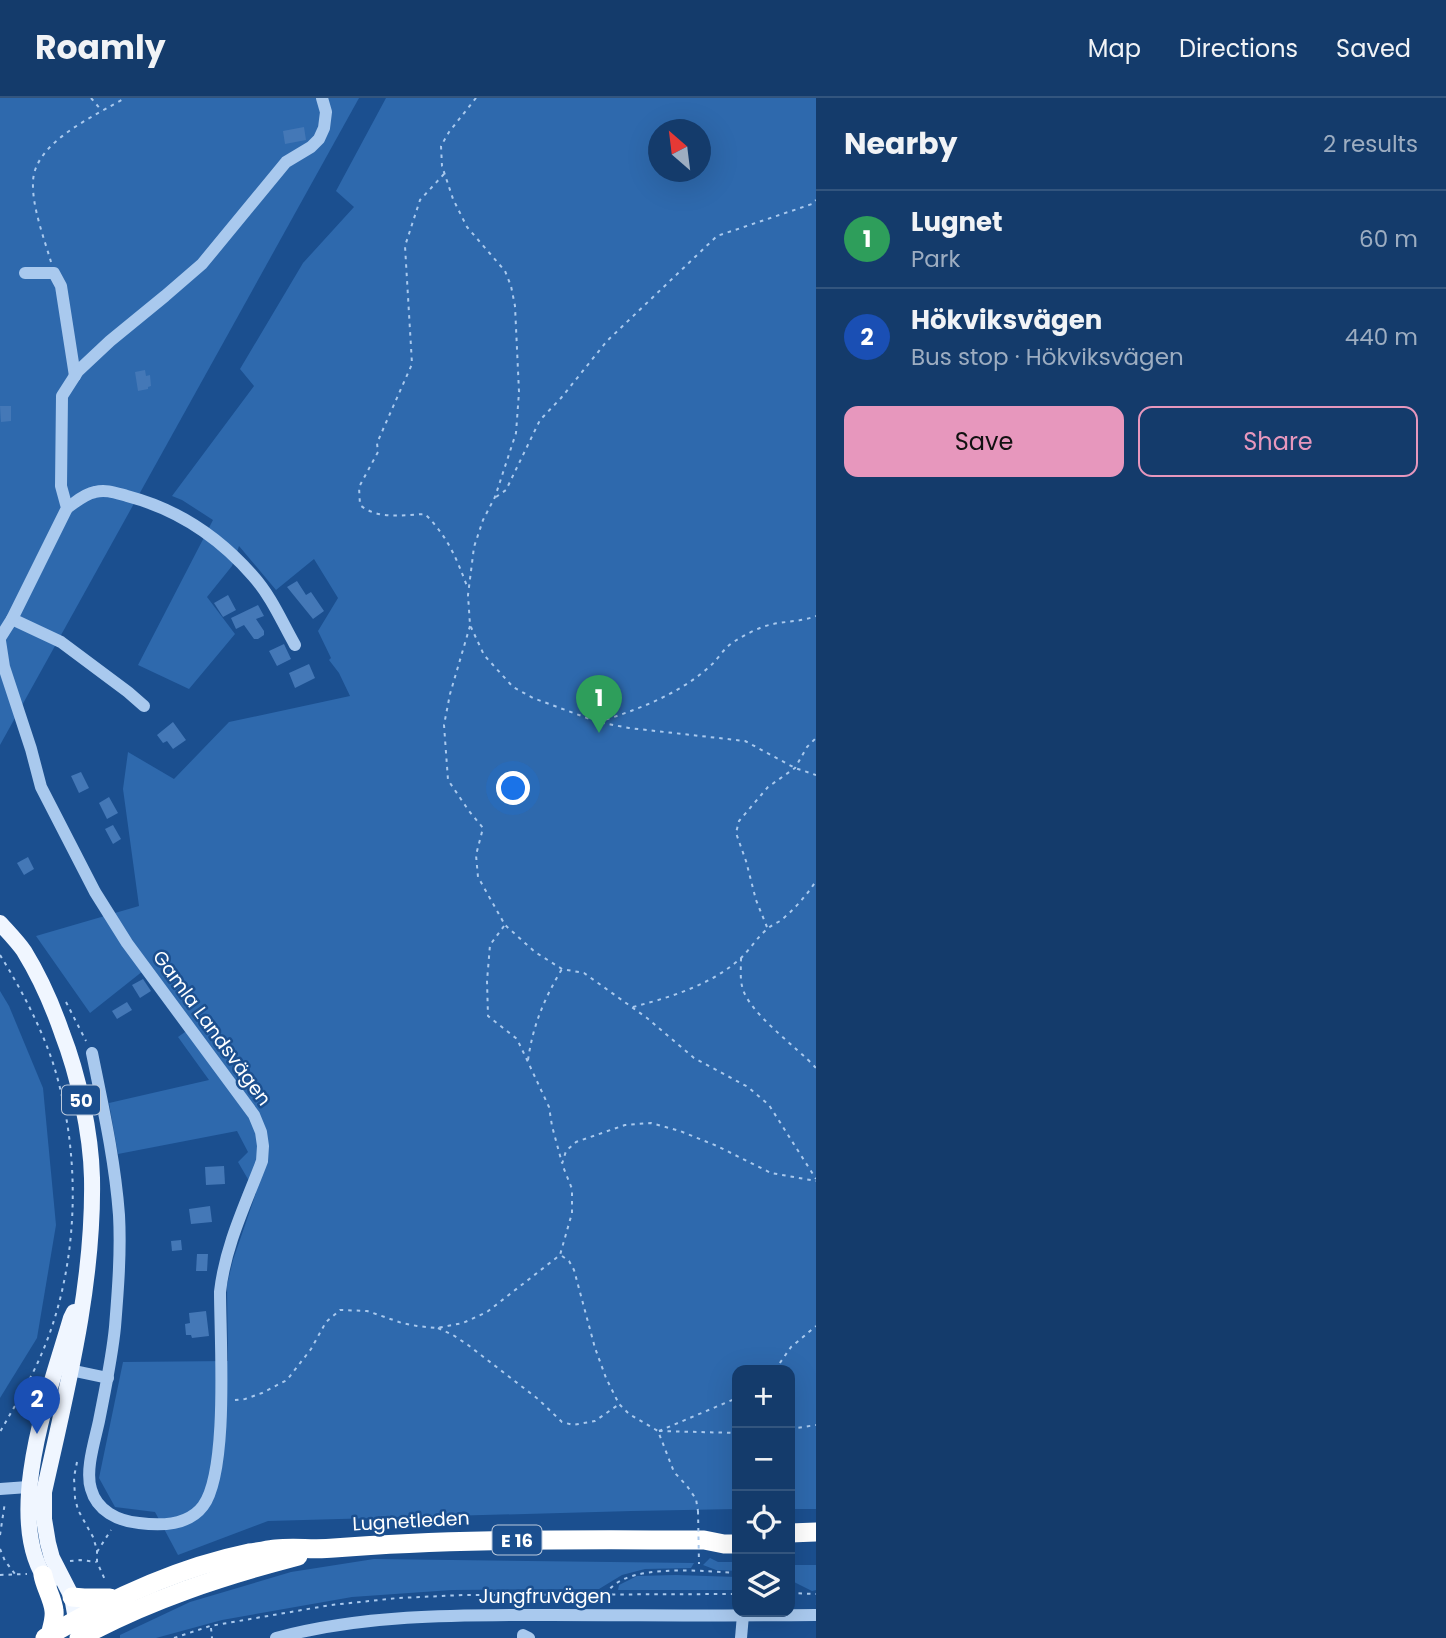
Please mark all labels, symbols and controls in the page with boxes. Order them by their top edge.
text: Roamly [35,24,165,71]
text: Map [1088,32,1141,65]
text: Directions [1179,32,1298,65]
text: Saved [1336,32,1411,65]
north arrow [648,119,711,182]
text: Nearby [844,122,958,165]
text: 2 results [1323,128,1418,160]
text: Lugnet [911,204,1003,240]
text: 1 [863,223,871,255]
text: 60 m [1359,223,1418,255]
text: Park [911,243,960,275]
text: Hökviksvägen [911,302,1102,338]
text: 2 [860,321,874,353]
text: 440 m [1345,321,1418,353]
text: Bus stop · Hökviksvägen [911,341,1184,373]
button: Save [844,406,1124,477]
button: Share [1138,406,1418,477]
pin: 1 [576,675,622,733]
your location [496,771,530,805]
street label: Gamla Landsvägen [146,945,278,1111]
road number: 50 [62,1085,100,1114]
map controls [732,1365,795,1617]
button: + [732,1365,795,1428]
pin: 2 [14,1376,60,1434]
button: − [732,1428,795,1491]
button: locate [732,1491,795,1554]
street label: Lugnetleden [352,1504,470,1538]
road number: E 16 [492,1526,542,1554]
button: layers [732,1554,795,1617]
street label: Jungfruvägen [478,1583,612,1610]

